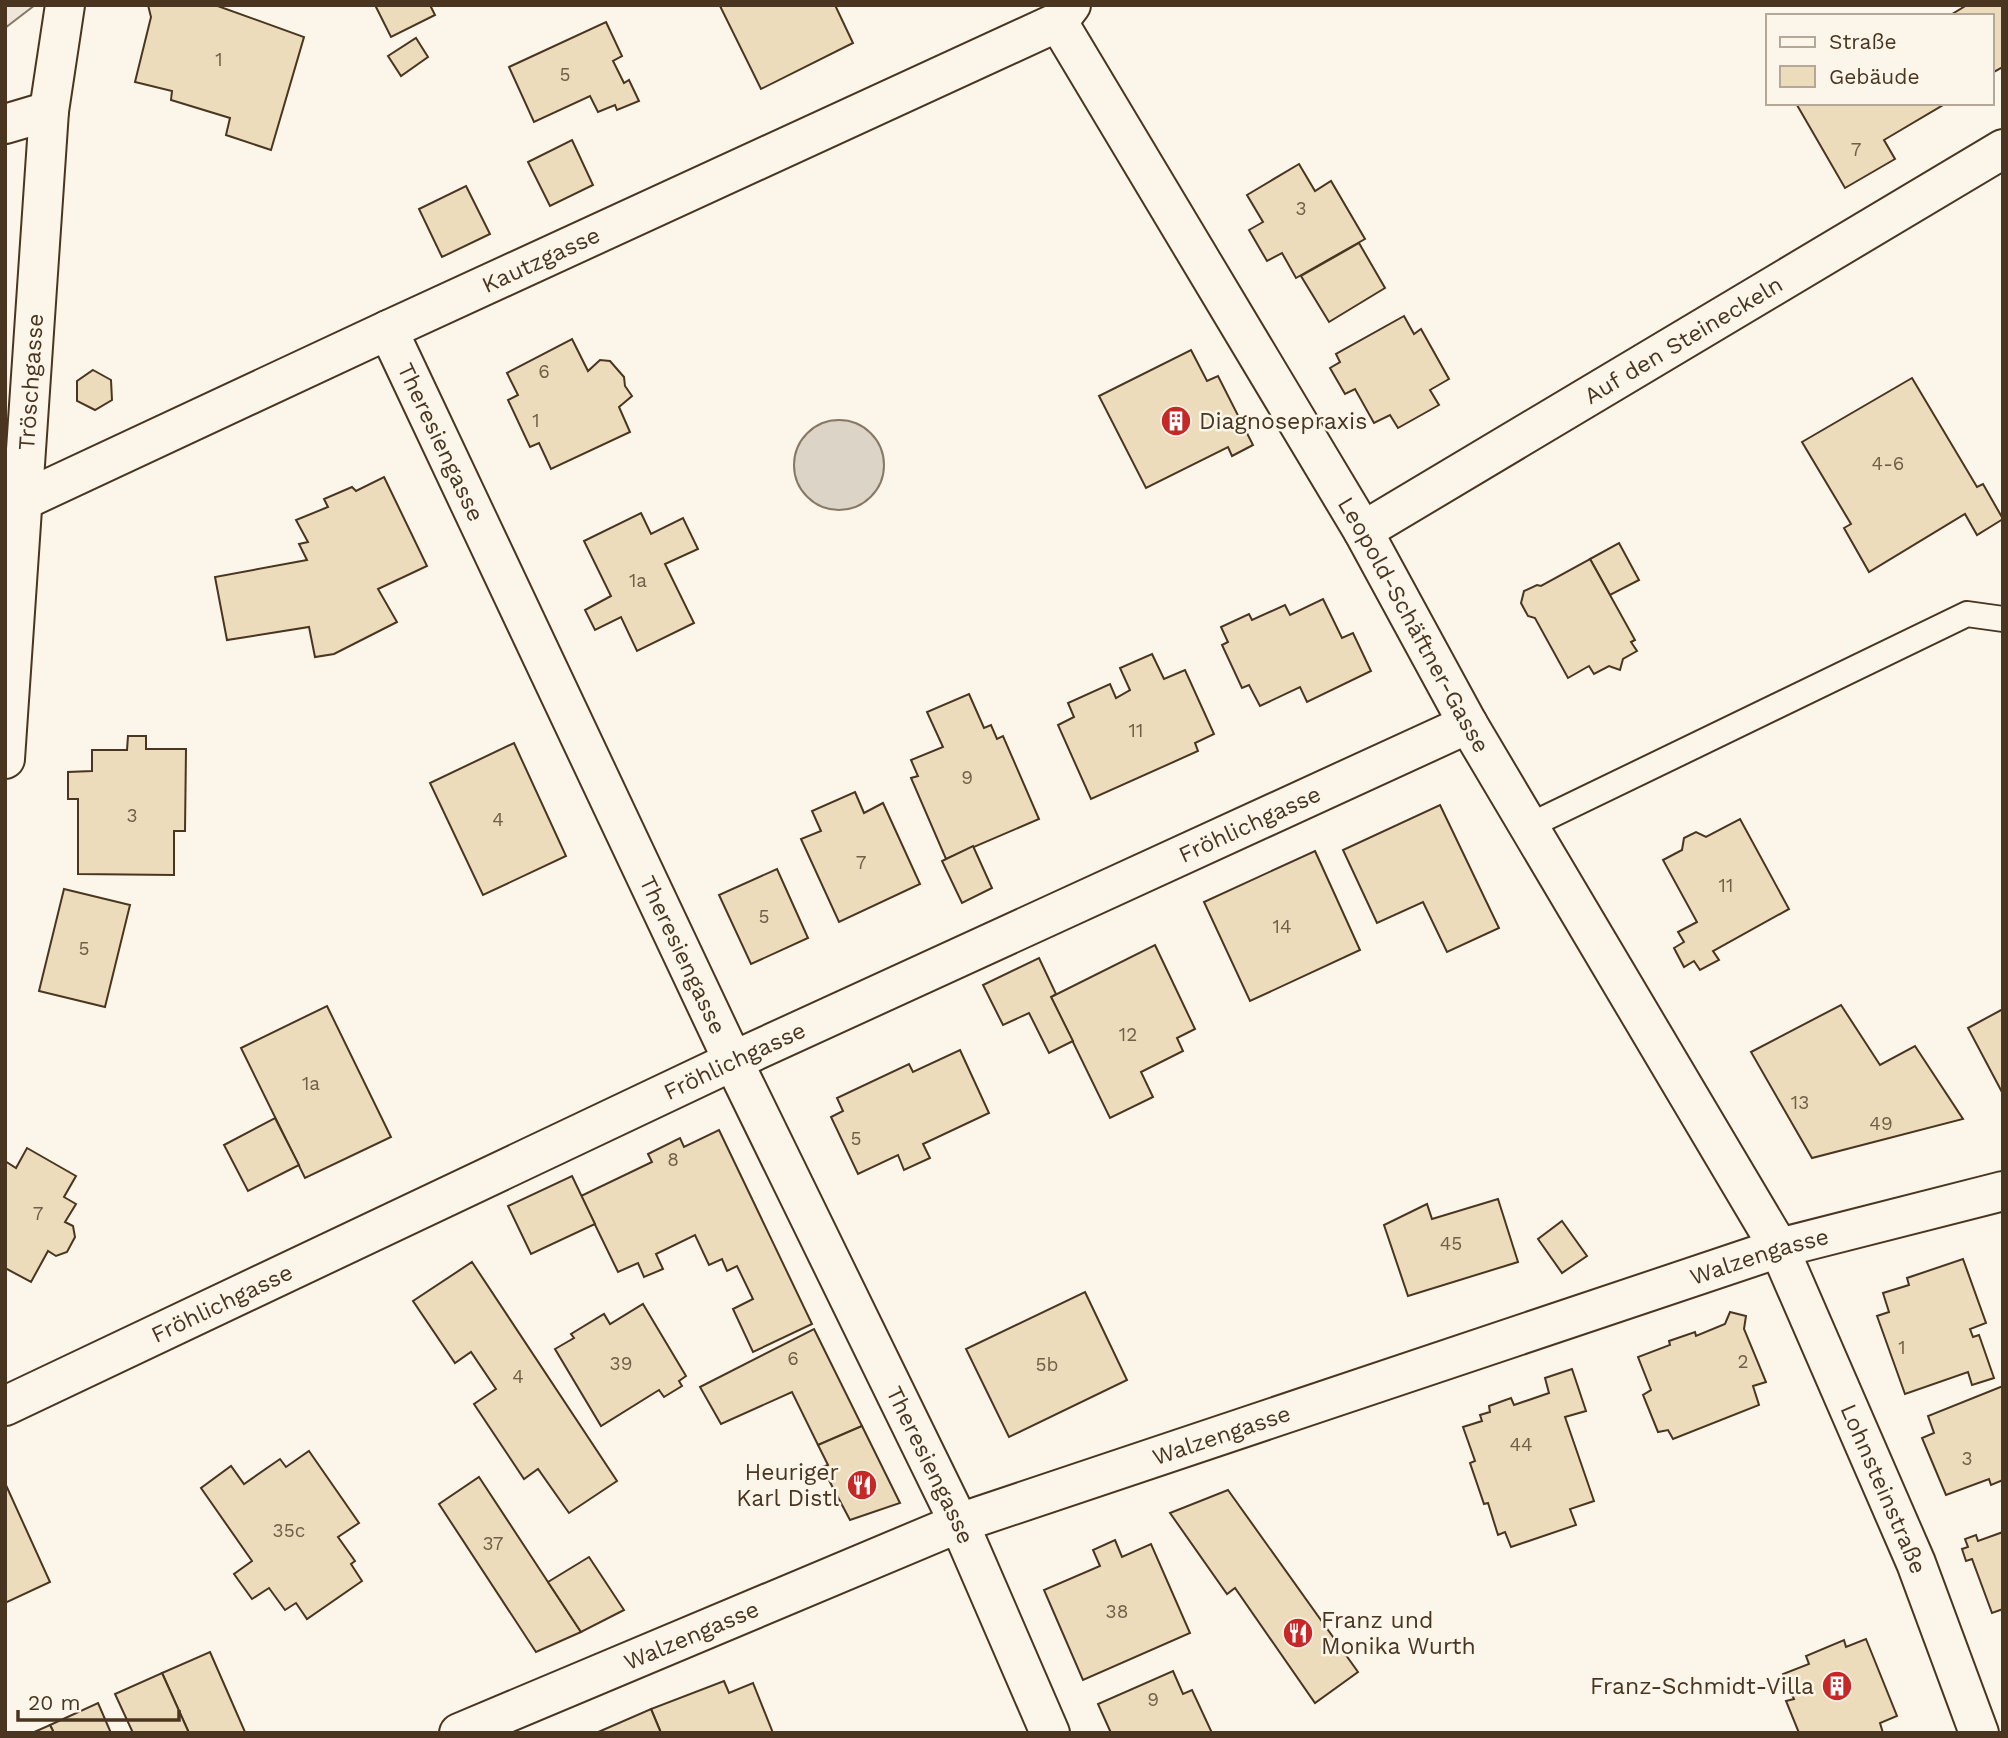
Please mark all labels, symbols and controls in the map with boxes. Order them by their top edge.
legend [1766,14,1994,105]
text: Straße [1829,29,1897,54]
house number: 1 [215,48,223,71]
house number: 5 [559,63,571,86]
text: Gebäude [1829,64,1920,89]
house number: 7 [1851,138,1861,161]
house number: 3 [1295,197,1307,220]
street label: Kautzgasse [478,221,604,298]
street label: Auf den Steineckeln [1579,270,1787,409]
street label: Tröschgasse [12,312,49,451]
street label: Theresiengasse [392,359,490,526]
house number: 6 [538,360,550,383]
building icon: Diagnosepraxis [1159,404,1193,438]
place label: Diagnosepraxis [1199,408,1367,435]
house number: 1 [532,409,540,432]
house number: 4-6 [1872,452,1904,475]
street label: Leopold-Schäftner-Gasse [1332,492,1495,757]
house number: 1a [629,569,647,592]
house number: 11 [1129,719,1143,742]
house number: 9 [961,766,973,789]
street label: Fröhlichgasse [1174,780,1325,868]
house number: 3 [126,804,138,827]
house number: 4 [492,808,504,831]
house number: 7 [856,851,866,874]
street label: Theresiengasse [634,871,732,1038]
house number: 11 [1719,874,1733,897]
house number: 5 [758,905,770,928]
house number: 14 [1272,915,1292,938]
house number: 5 [78,937,90,960]
street label: Fröhlichgasse [659,1016,810,1105]
house number: 12 [1119,1023,1137,1046]
house number: 1a [302,1072,320,1095]
house number: 13 [1791,1091,1809,1114]
house number: 49 [1869,1112,1893,1135]
house number: 5 [850,1127,862,1150]
house number: 8 [667,1148,679,1171]
house number: 7 [33,1202,43,1225]
street label: Walzengasse [1686,1222,1831,1290]
house number: 45 [1440,1232,1462,1255]
street label: Fröhlichgasse [147,1258,297,1348]
house number: 1 [1898,1336,1906,1359]
house number: 6 [787,1347,799,1370]
house number: 2 [1737,1350,1749,1373]
house number: 39 [610,1352,632,1375]
house number: 5b [1036,1353,1058,1376]
house number: 4 [512,1365,524,1388]
street label: Theresiengasse [881,1382,980,1548]
street label: Walzengasse [1149,1399,1294,1471]
street label: Lohnsteinstraße [1835,1400,1932,1577]
house number: 44 [1509,1433,1533,1456]
house number: 3 [1961,1447,1973,1470]
place label: Heuriger Karl Distl [736,1459,839,1512]
restaurant icon: Heuriger Karl Distl [845,1468,879,1502]
house number: 35c [273,1519,305,1542]
house number: 37 [483,1532,503,1555]
street label: Walzengasse [620,1595,763,1676]
house number: 38 [1106,1600,1128,1623]
place label: Franz und Monika Wurth [1321,1607,1476,1660]
restaurant icon: Franz und Monika Wurth [1281,1616,1315,1650]
building icon: Franz-Schmidt-Villa [1820,1669,1854,1703]
place label: Franz-Schmidt-Villa [1590,1673,1814,1700]
scale bar [18,1678,178,1722]
house number: 9 [1147,1688,1159,1711]
text: 20 m [28,1690,80,1715]

